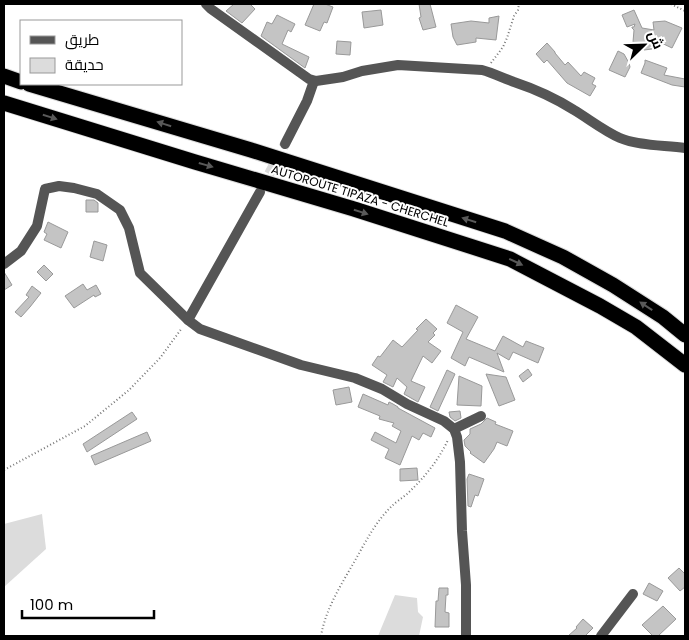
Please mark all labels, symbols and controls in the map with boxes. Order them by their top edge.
legend [20,20,182,85]
north arrow [619,20,669,70]
text: ش [643,28,669,52]
text: طريق [65,29,99,50]
text: حديقة [65,54,104,75]
one-way arrow [43,114,58,122]
one-way arrow [156,120,171,128]
street label: AUTOROUTE TIPAZA - CHERCHEL [269,160,451,231]
one-way arrow [198,162,213,170]
one-way arrow [354,208,369,216]
one-way arrow [462,216,477,223]
one-way arrow [509,258,523,266]
one-way arrow [640,301,653,311]
scale bar [22,588,155,620]
text: 100 m [30,594,73,615]

